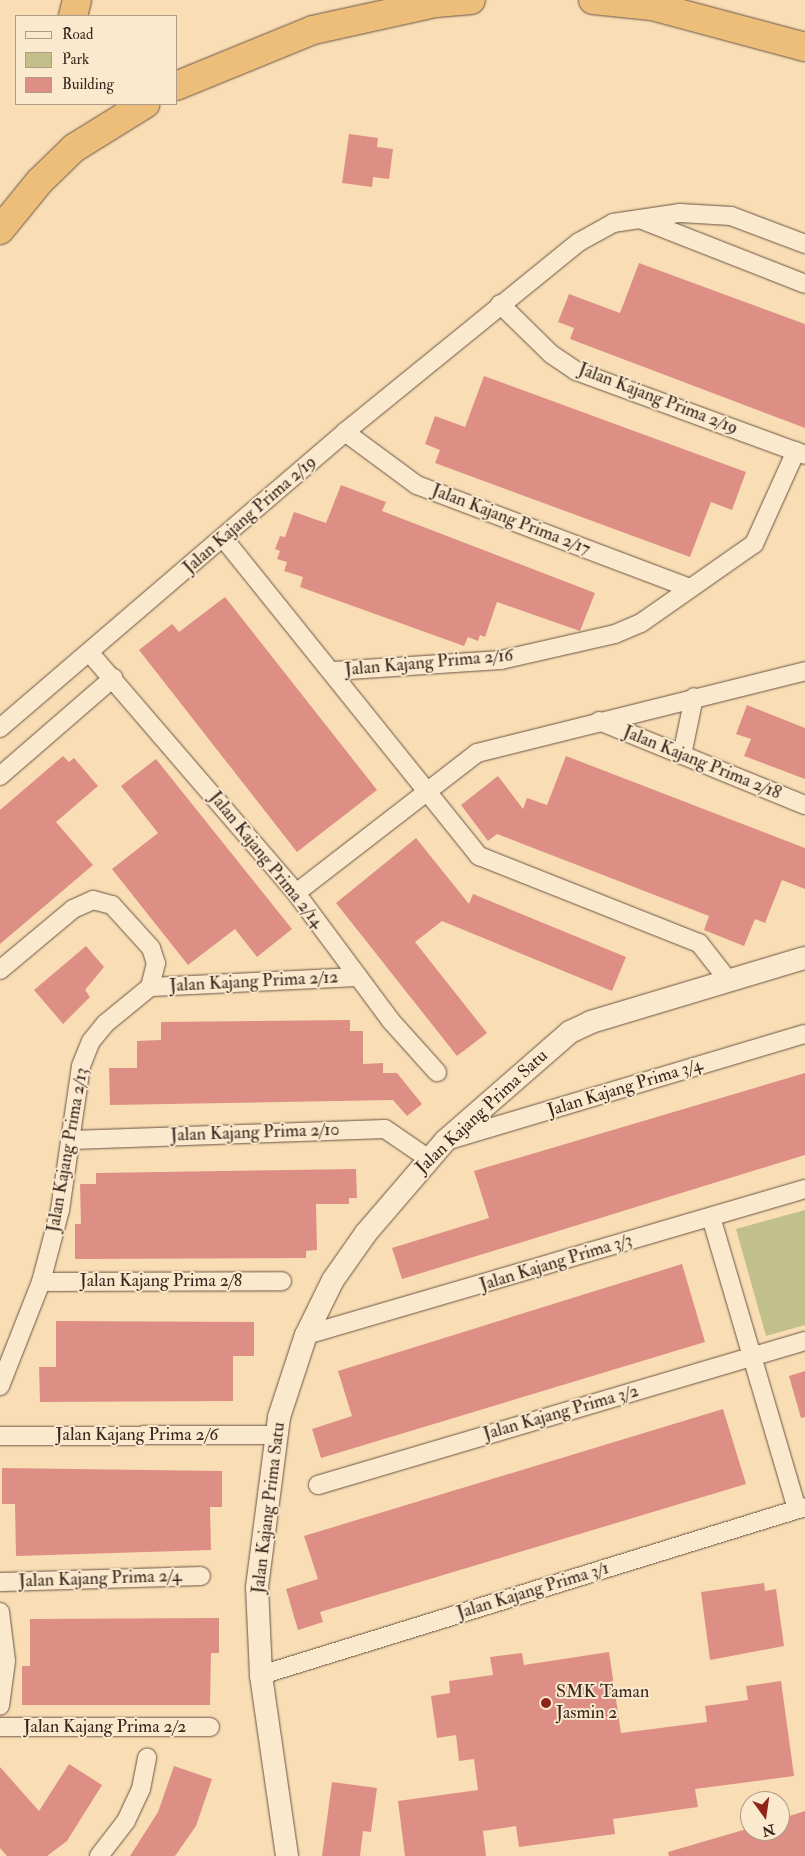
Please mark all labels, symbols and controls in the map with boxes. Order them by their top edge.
legend [15,15,178,105]
text: Road [62,25,93,44]
text: Park [62,50,89,69]
text: Building [62,75,114,94]
street label: Jalan Kajang Prima 2/19 [575,359,741,439]
street label: Jalan Kajang Prima 2/19 [179,451,321,579]
street label: Jalan Kajang Prima 2/17 [429,480,593,560]
street label: Jalan Kajang Prima 2/16 [344,645,514,681]
street label: Jalan Kajang Prima 2/18 [620,721,784,805]
street label: Jalan Kajang Prima 2/14 [204,787,328,933]
street label: Jalan Kajang Prima 2/12 [169,967,339,997]
street label: Jalan Kajang Prima Satu [412,1045,552,1179]
street label: Jalan Kajang Prima 3/4 [545,1054,705,1122]
street label: Jalan Kajang Prima 2/13 [43,1066,93,1234]
street label: Jalan Kajang Prima 2/10 [170,1119,340,1147]
street label: Jalan Kajang Prima 3/3 [477,1230,635,1296]
street label: Jalan Kajang Prima 2/8 [80,1270,242,1292]
street label: Jalan Kajang Prima 3/2 [481,1380,641,1446]
street label: Jalan Kajang Prima Satu [248,1421,290,1595]
street label: Jalan Kajang Prima 2/6 [56,1424,218,1446]
street label: Jalan Kajang Prima 3/1 [454,1558,612,1624]
street label: Jalan Kajang Prima 2/4 [18,1565,182,1593]
place label: SMK Taman Jasmin 2 [556,1682,649,1725]
marker: SMK Taman Jasmin 2 [540,1697,552,1709]
street label: Jalan Kajang Prima 2/2 [24,1716,186,1738]
north arrow [740,1791,790,1841]
text: N [760,1820,777,1840]

